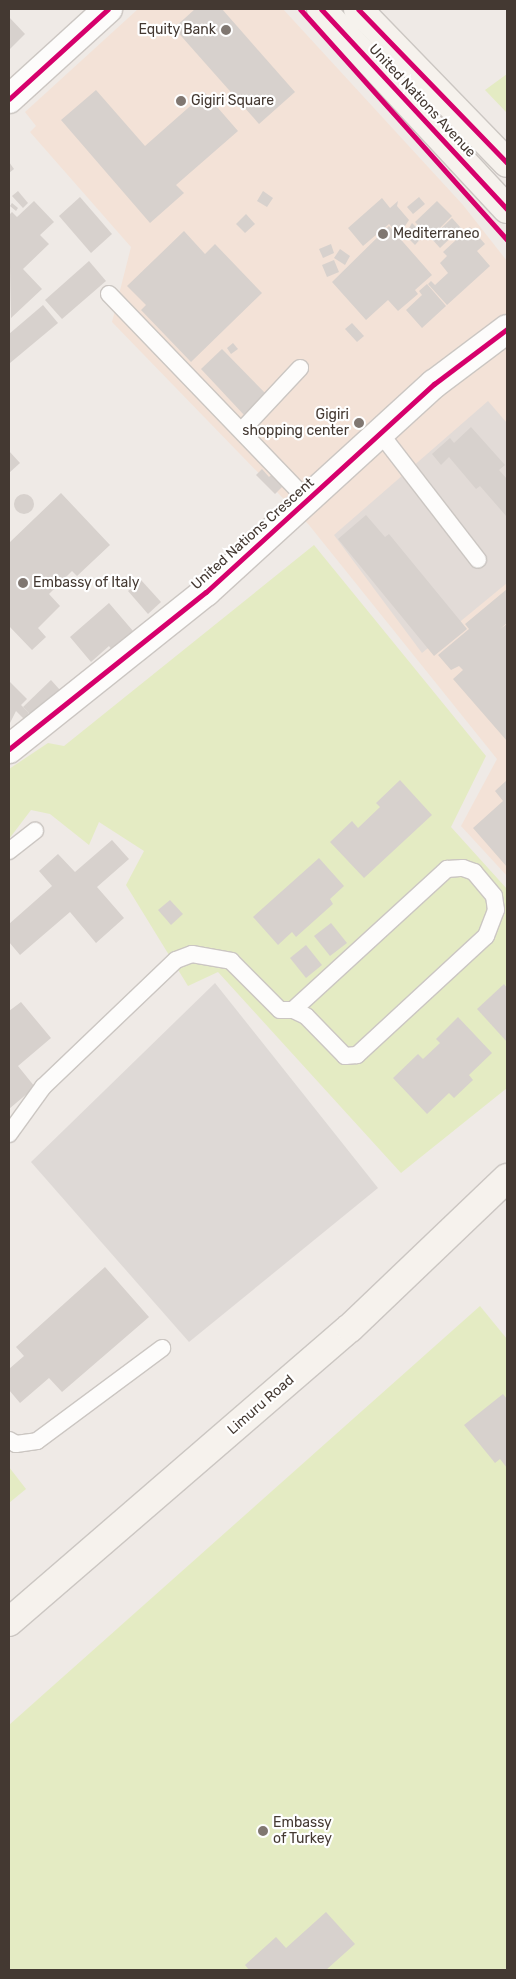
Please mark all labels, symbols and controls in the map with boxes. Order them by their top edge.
place label: Equity Bank [138,22,216,38]
marker: Equity Bank [220,24,232,36]
street label: United Nations Avenue [365,41,479,161]
place label: Gigiri Square [191,93,274,109]
marker: Gigiri Square [175,95,187,107]
place label: Mediterraneo [393,226,480,242]
marker: Mediterraneo [377,228,389,240]
place label: Gigiri shopping center [242,407,349,440]
marker: Gigiri shopping center [353,417,365,429]
street label: United Nations Crescent [188,475,318,593]
place label: Embassy of Italy [33,575,140,591]
marker: Embassy of Italy [17,577,29,589]
street label: Limuru Road [224,1372,298,1438]
place label: Embassy of Turkey [273,1815,333,1848]
marker: Embassy of Turkey [257,1825,269,1837]

